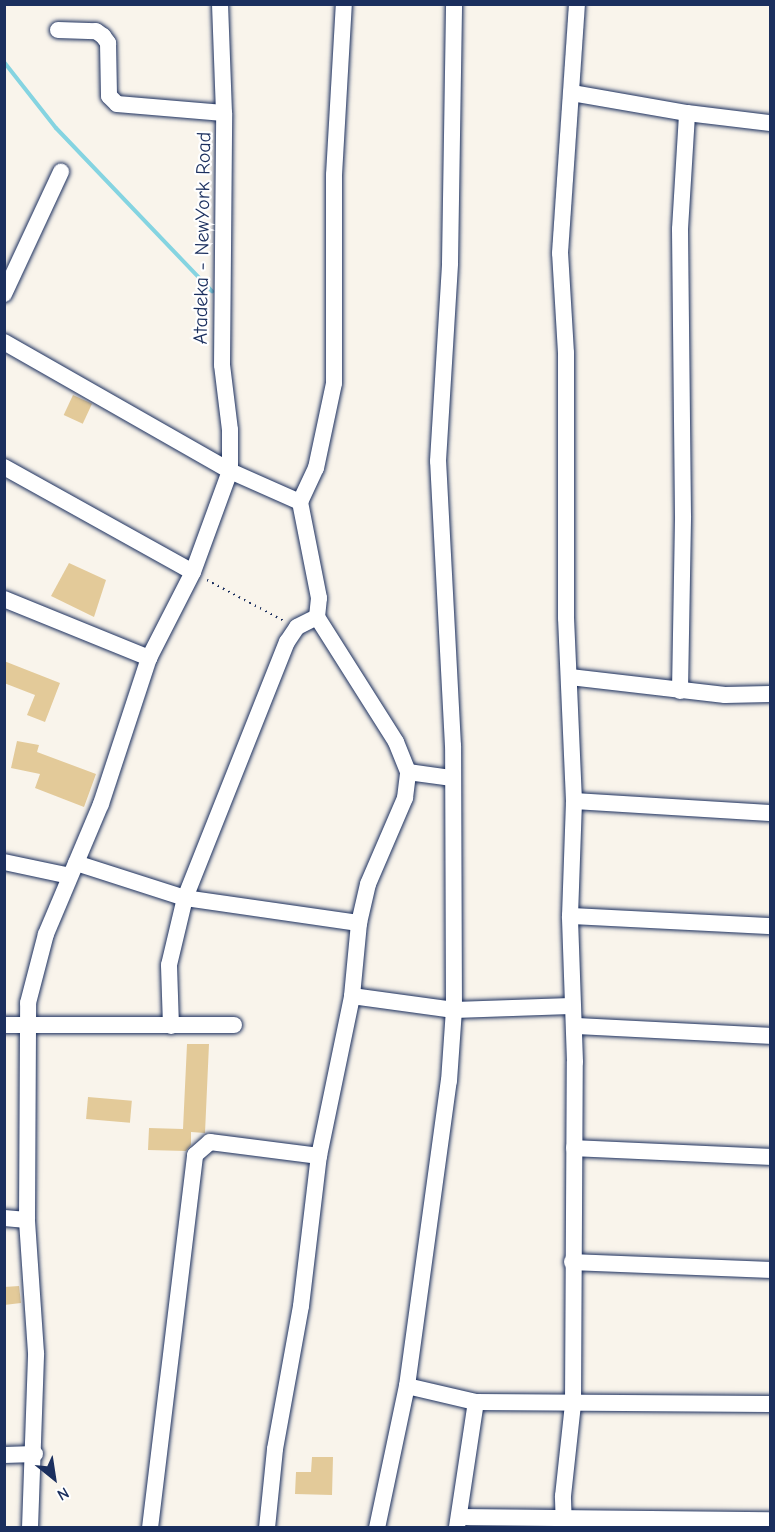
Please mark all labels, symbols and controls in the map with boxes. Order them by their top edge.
street label: Atadeka - NewYork Road [188,132,216,344]
north arrow [24,1448,84,1508]
text: N [54,1483,72,1504]

